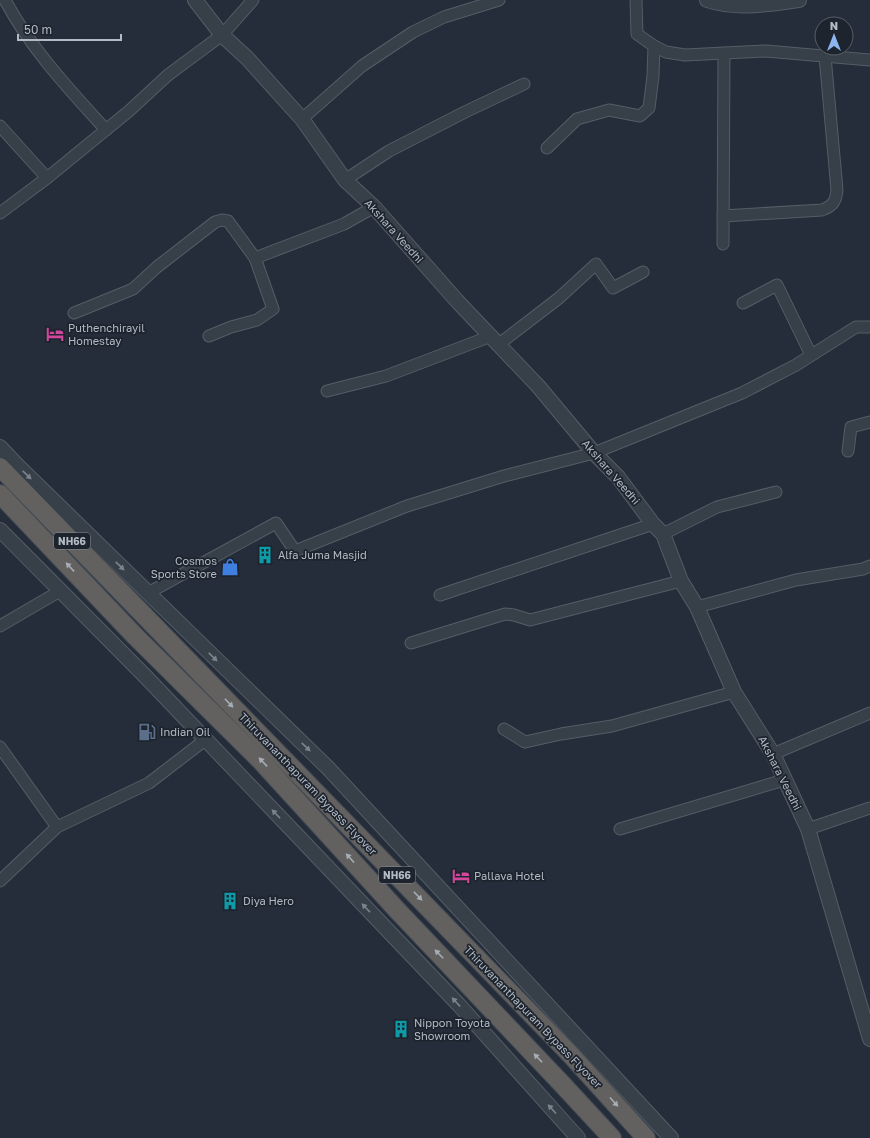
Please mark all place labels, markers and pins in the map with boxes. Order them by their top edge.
place label: Puthenchirayil Homestay [68,321,145,347]
hotel icon: Puthenchirayil Homestay [45,324,65,344]
building icon: Alfa Juma Masjid [255,545,275,565]
place label: Alfa Juma Masjid [278,548,367,561]
place label: Cosmos Sports Store [151,554,217,580]
shop icon: Cosmos Sports Store [220,557,240,577]
fuel station icon: Indian Oil [137,722,157,742]
place label: Indian Oil [160,725,211,738]
hotel icon: Pallava Hotel [451,866,471,886]
place label: Pallava Hotel [474,869,545,882]
building icon: Diya Hero [220,891,240,911]
place label: Diya Hero [243,894,294,907]
place label: Nippon Toyota Showroom [414,1016,490,1042]
building icon: Nippon Toyota Showroom [391,1019,411,1039]

